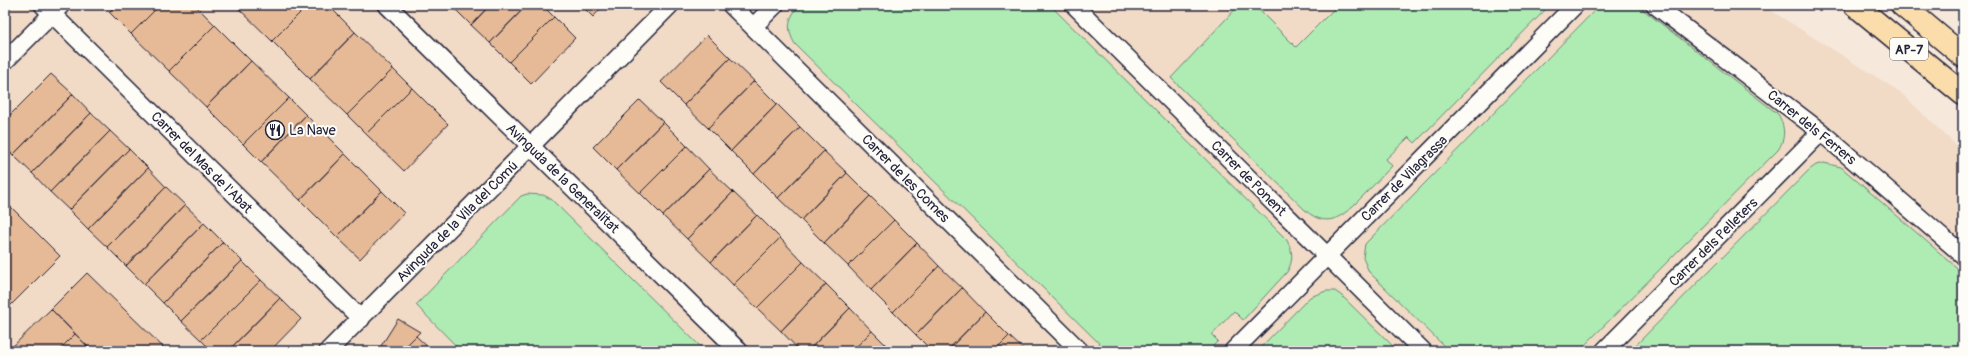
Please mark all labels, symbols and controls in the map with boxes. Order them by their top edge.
road number: AP-7 [1890,38,1928,60]
street label: Carrer dels Ferrers [1764,86,1860,169]
street label: Carrer del Mas de l'Abat [147,108,256,217]
restaurant icon: La Nave [264,119,286,141]
street label: Avinguda de la Generalitat [503,120,623,237]
place label: La Nave [289,122,336,139]
street label: Carrer de les Comes [858,131,954,226]
street label: Carrer de Vilagrassa [1358,132,1451,225]
street label: Carrer de Ponent [1207,137,1290,220]
street label: Avinguda de la Vila del Comú [393,157,522,286]
street label: Carrer dels Pelleters [1666,194,1762,290]

